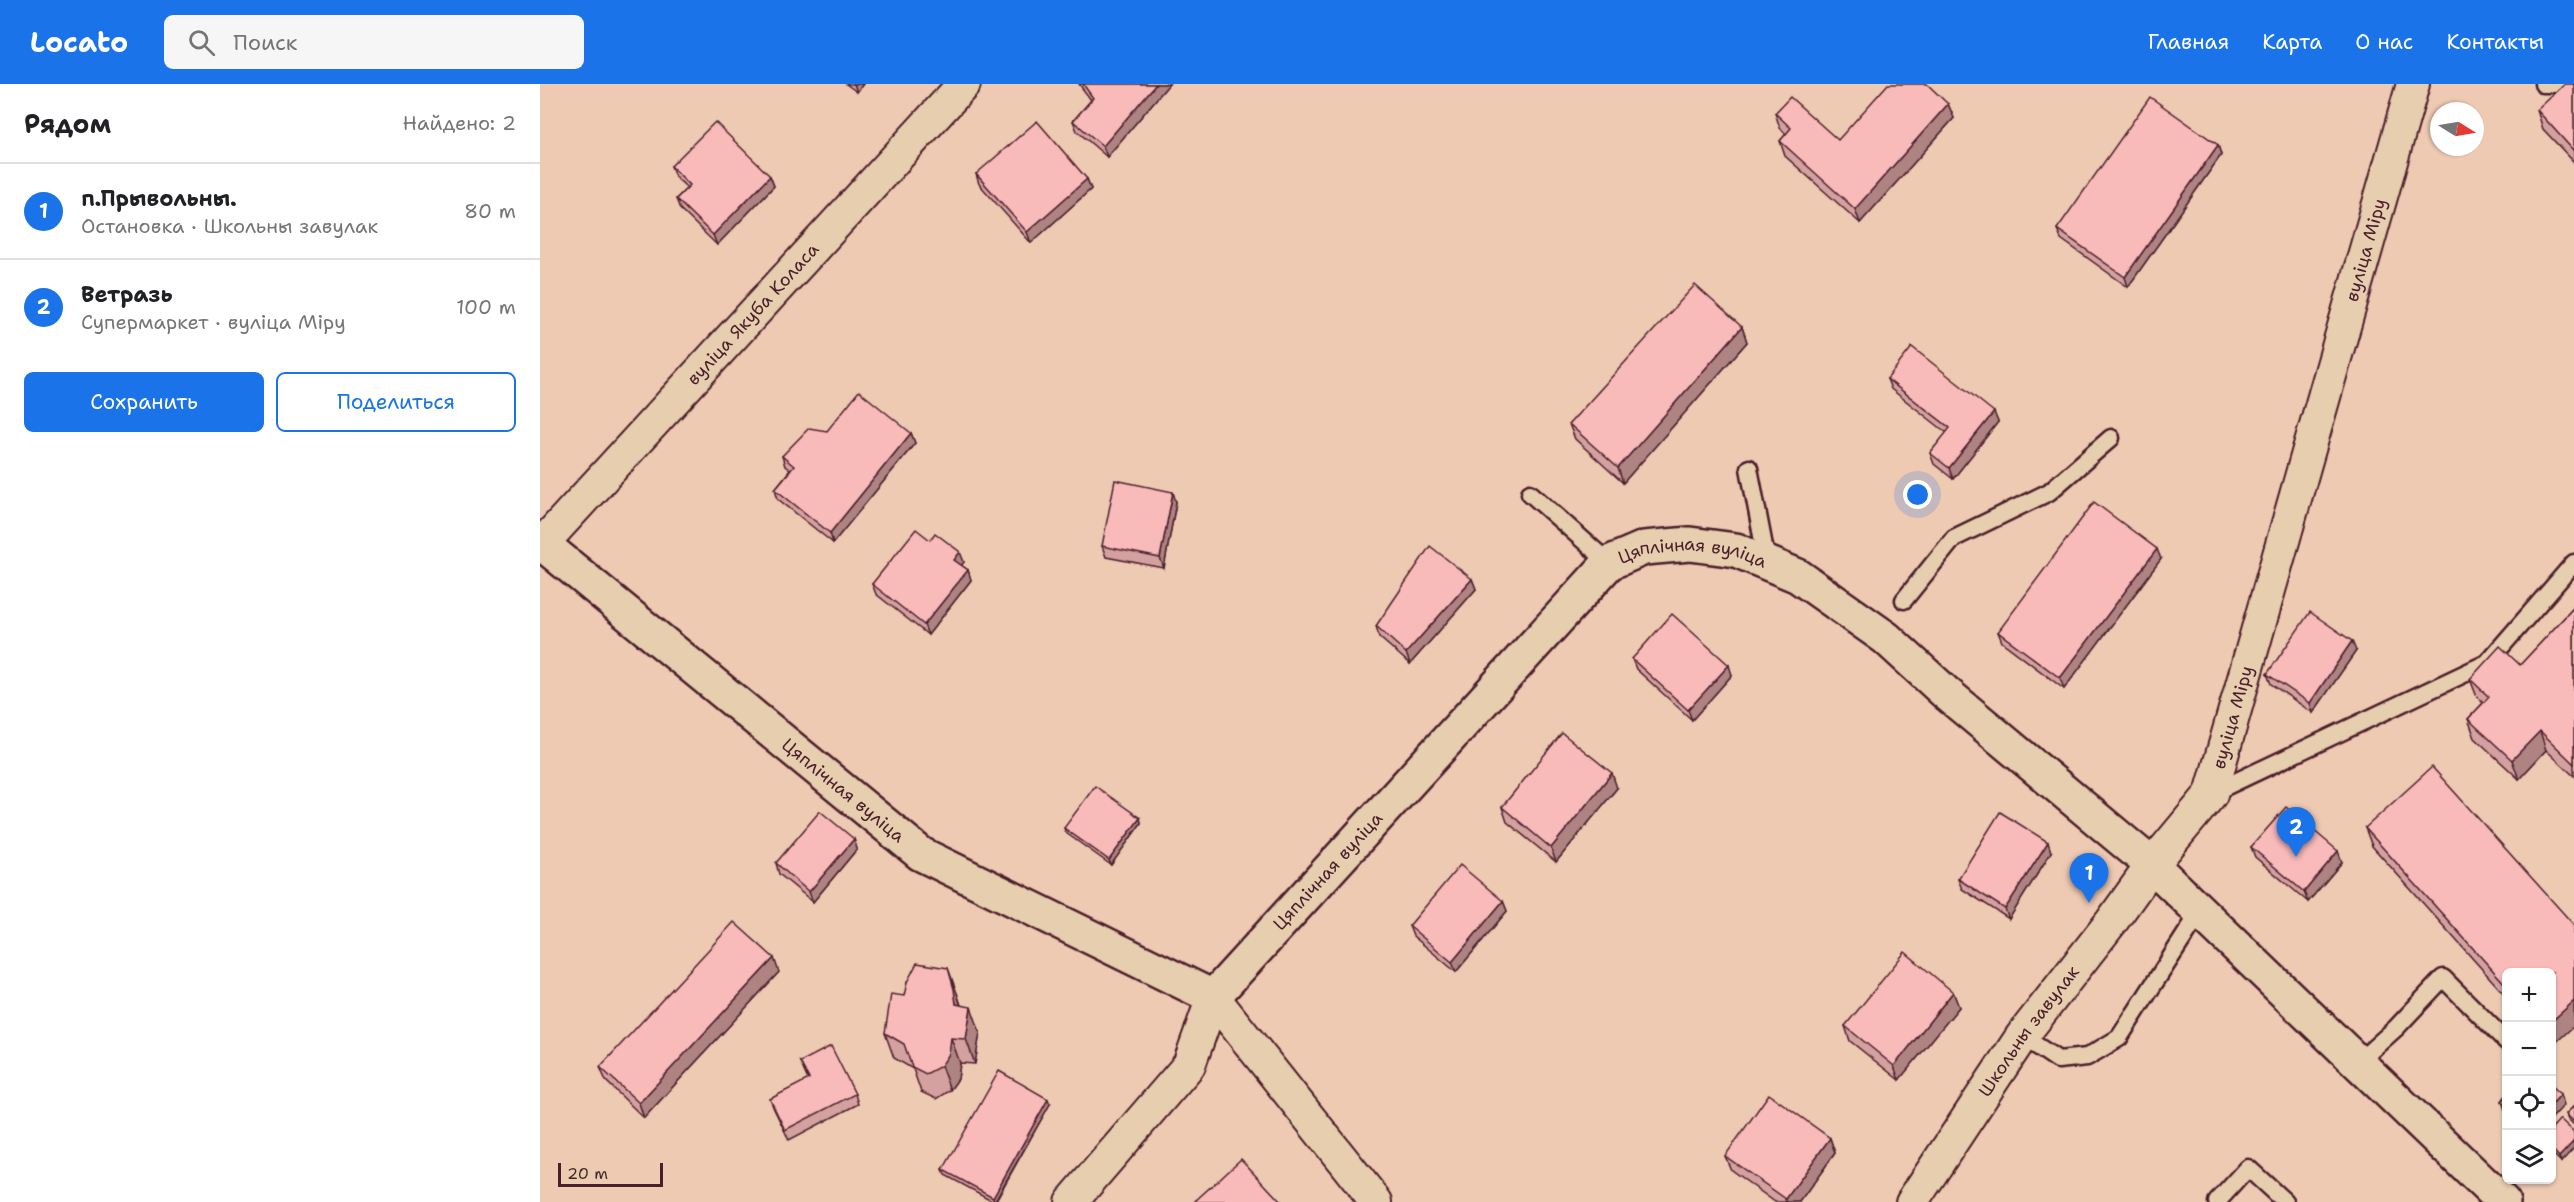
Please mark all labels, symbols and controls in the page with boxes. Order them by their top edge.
search box [164,15,584,69]
text: Locato [30,23,128,61]
icon: search [185,26,218,59]
text: Поиск [233,28,297,57]
text: Главная [2148,28,2229,56]
text: Карта [2262,28,2322,56]
text: О нас [2355,28,2413,56]
text: Контакты [2446,28,2544,56]
north arrow [2430,102,2484,156]
text: Рядом [24,106,111,141]
text: Найдено: 2 [403,110,516,136]
text: п.Прывольны. [81,184,237,213]
street label: вуліца Міру [2340,195,2392,304]
text: 1 [39,198,48,224]
text: 80 m [464,198,516,224]
text: Остановка · Школьны завулак [81,213,378,239]
street label: вуліца Якуба Коласа [682,238,824,390]
text: Ветразь [81,280,173,309]
text: 2 [37,294,51,320]
text: 100 m [456,294,516,320]
text: Супермаркет · вуліца Міру [81,309,346,335]
button: Сохранить [24,372,264,432]
button: Поделиться [276,372,516,432]
your location [1903,480,1932,509]
street label: Цяплічная вуліца [1614,531,1771,574]
street label: вуліца Міру [2207,663,2259,772]
street label: Цяплічная вуліца [777,733,910,848]
street label: Цяплічная вуліца [1268,807,1388,935]
pin: 2 [2276,808,2316,857]
pin: 1 [2070,854,2108,903]
street label: Школьны завулак [1973,960,2085,1102]
map controls [2502,968,2556,1184]
button: + [2502,968,2556,1022]
button: − [2502,1022,2556,1076]
button: locate [2502,1076,2556,1130]
button: layers [2502,1130,2556,1184]
scale bar [558,1160,663,1188]
text: 20 m [567,1163,608,1184]

